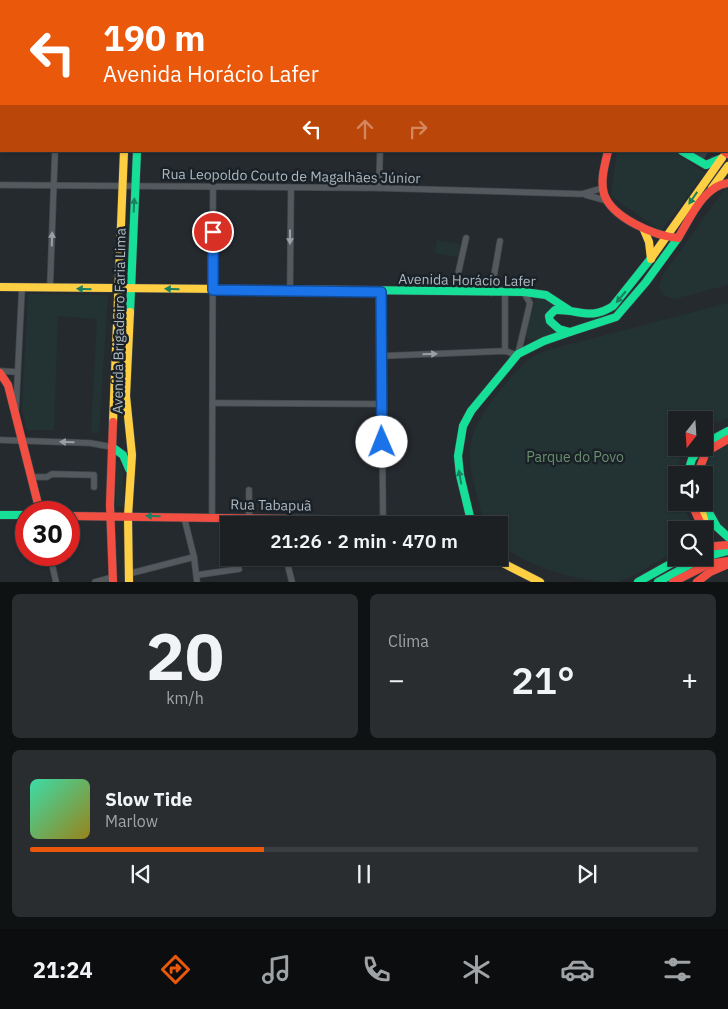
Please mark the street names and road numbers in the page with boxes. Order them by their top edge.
street label: Rua Leopoldo Couto de Magalhães Júnior [161,165,421,187]
street label: Avenida Brigadeiro Faria Lima [108,227,130,414]
street label: Avenida Horácio Lafer [398,270,536,290]
street label: Rua Tabapuã [230,495,312,515]

